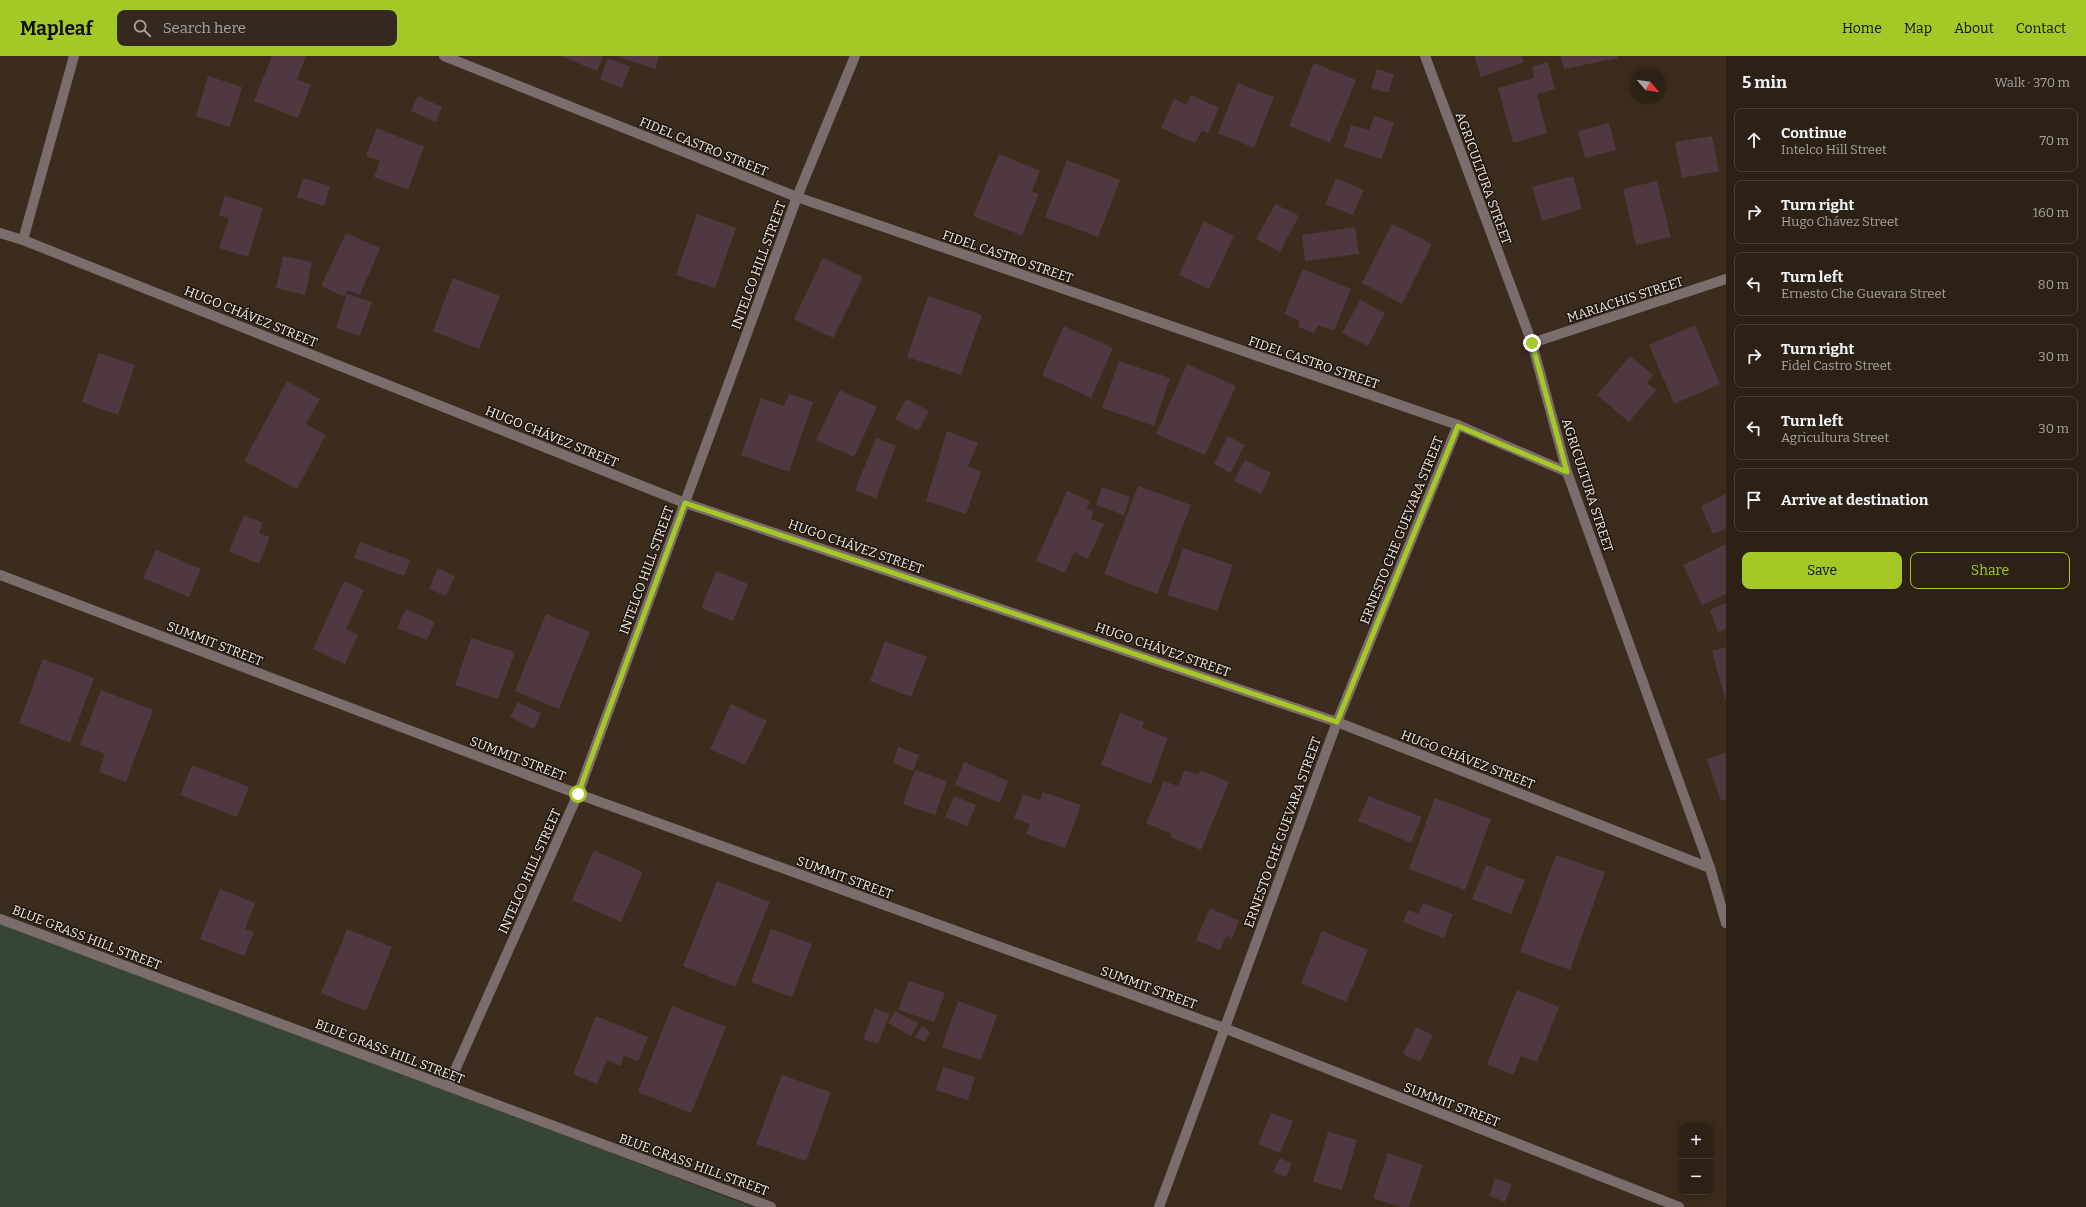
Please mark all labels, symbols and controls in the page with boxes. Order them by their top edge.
search box [117,10,397,46]
text: Mapleaf [20,17,93,40]
icon: search [131,17,153,39]
text: Search here [163,19,246,37]
text: Home [1842,20,1882,37]
text: Map [1904,20,1932,37]
text: About [1954,20,1994,37]
text: Contact [2016,20,2066,37]
north arrow [1630,68,1666,104]
text: 5 min [1742,72,1787,93]
text: Walk · 370 m [1995,75,2070,90]
street label: AGRICULTURA STREET [1453,110,1515,247]
street label: FIDEL CASTRO STREET [637,114,771,179]
text: Continue [1781,124,1847,142]
icon: ahead [1743,129,1765,151]
text: 70 m [2039,133,2069,148]
text: Intelco Hill Street [1781,142,1887,157]
text: Turn right [1781,196,1854,214]
street label: INTELCO HILL STREET [728,199,789,331]
icon: right [1743,201,1765,223]
text: 160 m [2033,205,2069,220]
text: Hugo Chávez Street [1781,214,1899,229]
street label: FIDEL CASTRO STREET [940,227,1076,286]
text: Turn left [1781,268,1843,286]
street label: MARIACHIS STREET [1565,273,1686,325]
icon: left [1743,273,1765,295]
text: 80 m [2038,277,2069,292]
street label: HUGO CHÁVEZ STREET [182,283,320,350]
text: Ernesto Che Guevara Street [1781,286,1946,301]
street label: FIDEL CASTRO STREET [1246,333,1382,392]
route end [1523,334,1541,352]
text: Turn right [1781,340,1854,358]
icon: right [1743,345,1765,367]
text: 30 m [2038,349,2069,364]
text: Fidel Castro Street [1781,358,1892,373]
street label: HUGO CHÁVEZ STREET [483,403,621,470]
text: Turn left [1781,412,1843,430]
street label: AGRICULTURA STREET [1559,416,1616,554]
icon: left [1743,417,1765,439]
text: 30 m [2038,421,2069,436]
text: Agricultura Street [1781,430,1889,445]
street label: ERNESTO CHE GUEVARA STREET [1357,434,1446,626]
icon: arrive [1743,489,1765,511]
text: Arrive at destination [1781,491,1928,509]
street label: INTELCO HILL STREET [616,504,677,636]
street label: HUGO CHÁVEZ STREET [786,516,926,577]
button: Save [1742,552,1902,589]
button: Share [1910,552,2070,589]
street label: SUMMIT STREET [165,618,265,669]
street label: HUGO CHÁVEZ STREET [1093,619,1233,680]
street label: HUGO CHÁVEZ STREET [1399,727,1537,792]
street label: SUMMIT STREET [468,733,568,784]
street label: ERNESTO CHE GUEVARA STREET [1241,735,1324,929]
route start [569,785,587,803]
street label: INTELCO HILL STREET [495,806,564,936]
street label: SUMMIT STREET [795,853,895,902]
street label: BLUE GRASS HILL STREET [10,902,164,973]
street label: SUMMIT STREET [1099,963,1199,1012]
street label: BLUE GRASS HILL STREET [313,1016,467,1087]
street label: SUMMIT STREET [1402,1079,1502,1130]
map controls [1678,1123,1714,1195]
button: + [1678,1123,1714,1159]
street label: BLUE GRASS HILL STREET [617,1130,771,1199]
button: − [1678,1159,1714,1195]

